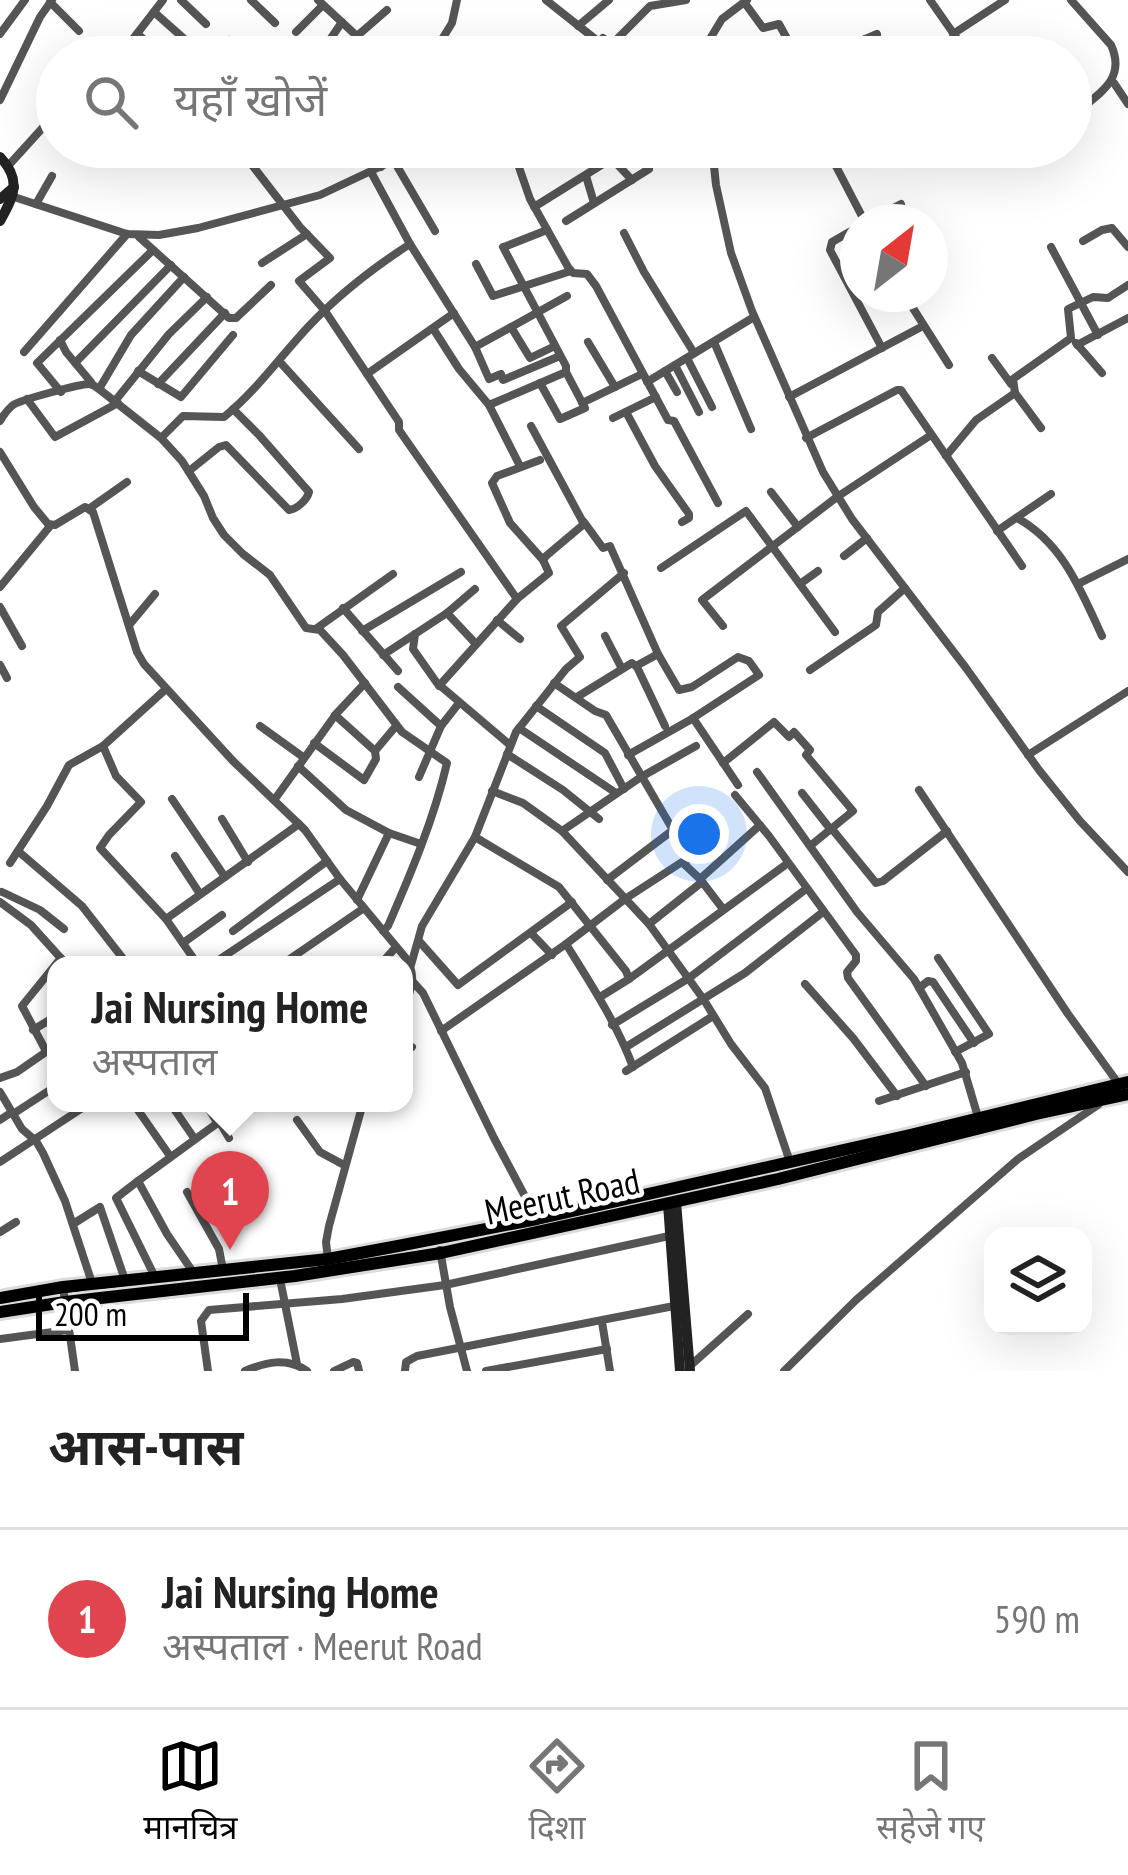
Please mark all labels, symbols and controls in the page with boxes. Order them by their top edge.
search box [36,36,1092,168]
icon: search [78,69,144,135]
text: यहाँ खोजें [174,70,327,128]
north arrow [840,204,948,312]
your location [669,804,729,864]
popup [47,956,413,1112]
text: Jai Nursing Home [92,977,368,1035]
text: अस्पताल [92,1035,217,1086]
pin: 1 [191,1151,269,1250]
street label: Meerut Road [480,1156,643,1235]
map controls [984,1227,1092,1335]
button: layers [984,1227,1092,1335]
scale bar [36,1287,249,1340]
text: 200 m [54,1292,127,1335]
text: आस-पास [48,1413,243,1479]
text: Jai Nursing Home [162,1562,439,1620]
text: 1 [78,1593,96,1644]
text: 590 m [994,1593,1080,1644]
text: अस्पताल · Meerut Road [162,1620,483,1671]
tab: मानचित्र [143,1733,238,1852]
tab: दिशा [524,1733,590,1852]
tab: सहेजे गए [877,1733,985,1852]

